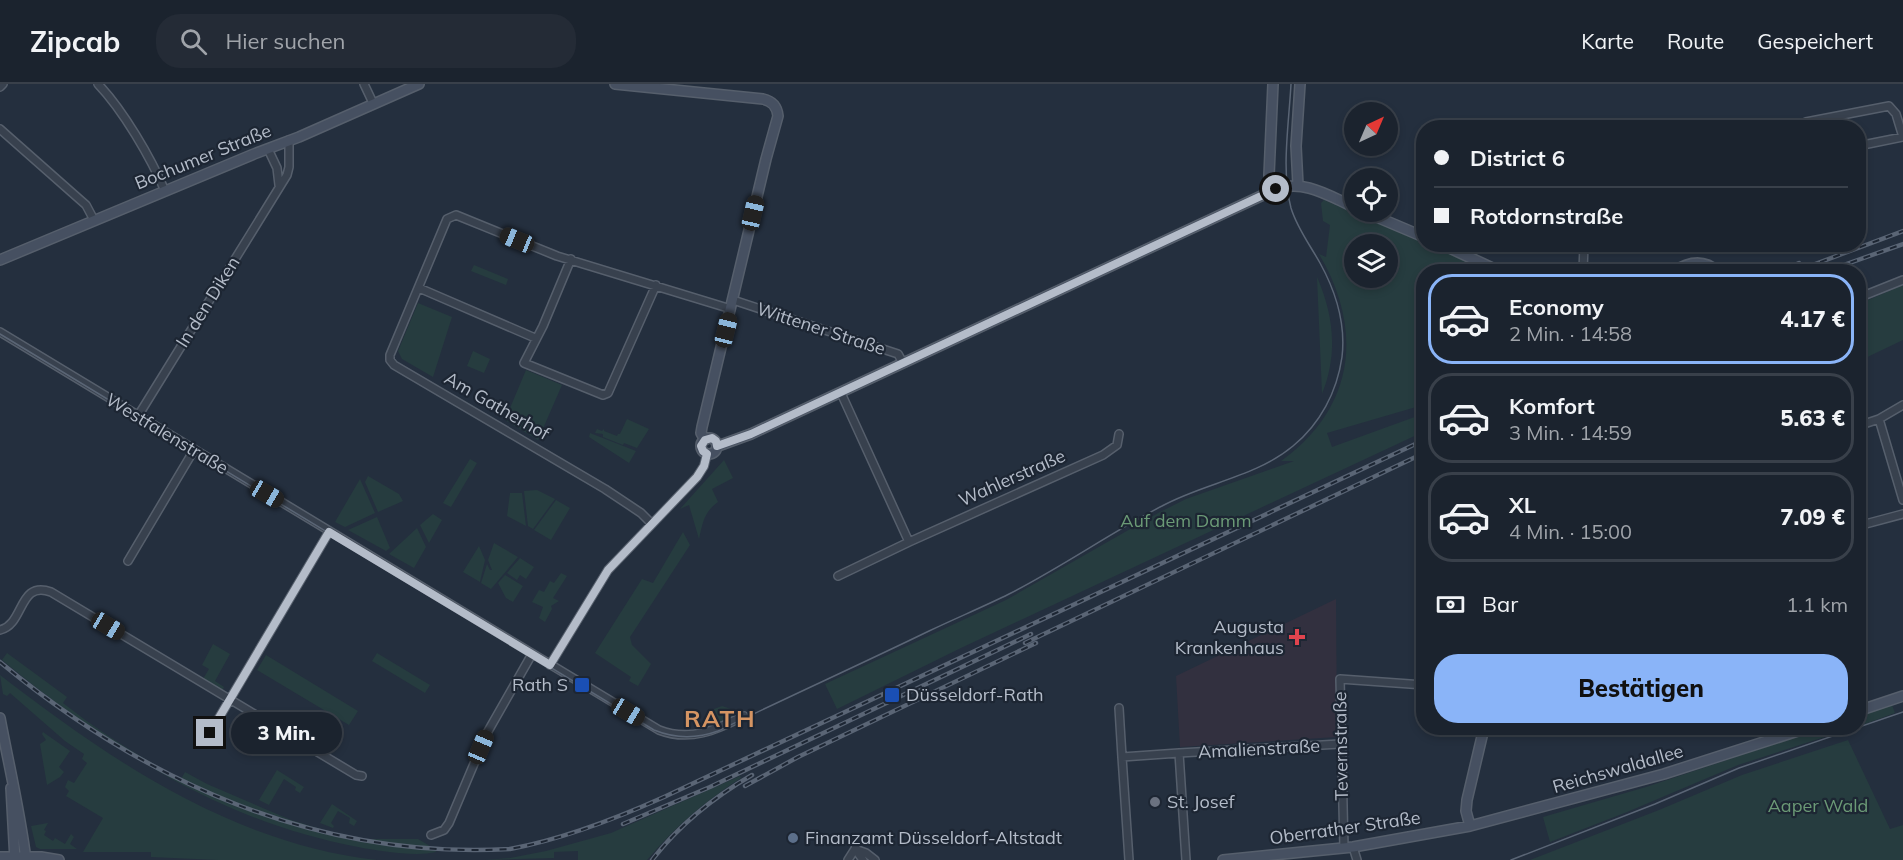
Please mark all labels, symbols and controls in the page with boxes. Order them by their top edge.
search box [156,14,576,68]
text: Zipcab [30,24,120,59]
icon: search [177,25,210,58]
text: Hier suchen [225,27,346,55]
text: Karte [1581,28,1634,54]
text: Route [1667,28,1724,54]
text: Gespeichert [1757,28,1873,54]
north arrow [1344,102,1398,156]
map controls [1344,102,1398,288]
street label: Bochumer Straße [131,119,274,194]
text: District 6 [1470,144,1565,172]
button: locate [1344,168,1398,222]
route start [1262,175,1289,202]
car [740,193,766,233]
text: Rotdornstraße [1470,202,1623,230]
car [497,225,537,255]
button: layers [1344,234,1398,288]
street label: In den Diken [171,252,245,351]
icon: car [1437,292,1491,346]
text: Economy [1509,293,1604,321]
street label: Wittener Straße [754,297,888,360]
text: 4.17 € [1780,305,1845,333]
car [713,310,739,350]
text: 2 Min. · 14:58 [1509,321,1632,346]
street label: Am Gatherhof [441,366,555,445]
street label: Westfalenstraße [102,388,233,479]
icon: car [1437,391,1491,445]
text: Komfort [1509,392,1595,420]
text: 5.63 € [1780,404,1845,432]
text: 3 Min. · 14:59 [1509,420,1632,445]
street label: Wahlerstraße [955,444,1069,511]
car [247,477,287,511]
icon: car [1437,490,1491,544]
text: XL [1509,491,1536,519]
text: 7.09 € [1780,503,1845,531]
park label: Auf dem Damm [1120,509,1252,532]
text: 4 Min. · 15:00 [1509,519,1632,544]
icon: cash [1434,588,1467,621]
text: Bar [1482,590,1518,618]
text: 1.1 km [1786,592,1848,617]
car [88,609,128,643]
place label: Augusta Krankenhaus [1175,615,1284,659]
marker: Augusta Krankenhaus [1288,628,1306,646]
button: Bestätigen [1434,654,1848,723]
place label: Rath S [512,673,568,696]
marker: Rath S [573,676,591,694]
place label: Düsseldorf-Rath [906,683,1044,706]
marker: Düsseldorf-Rath [883,686,901,704]
street label: Tevernstraße [1328,691,1353,801]
car [608,695,648,729]
district label: RATH [684,703,756,733]
callout: 3 Min. [231,712,342,754]
route end [196,719,223,746]
text: 3 Min. [257,720,316,745]
car [466,727,496,767]
street label: Amalienstraße [1197,734,1321,763]
street label: Reichswaldallee [1550,739,1686,798]
place label: St. Josef [1167,790,1235,813]
park label: Aaper Wald [1768,794,1868,817]
marker: St. Josef [1148,795,1162,809]
street label: Oberrather Straße [1268,806,1422,849]
place label: Finanzamt Düsseldorf-Altstadt [805,826,1062,849]
marker: Finanzamt Düsseldorf-Altstadt [786,831,800,845]

